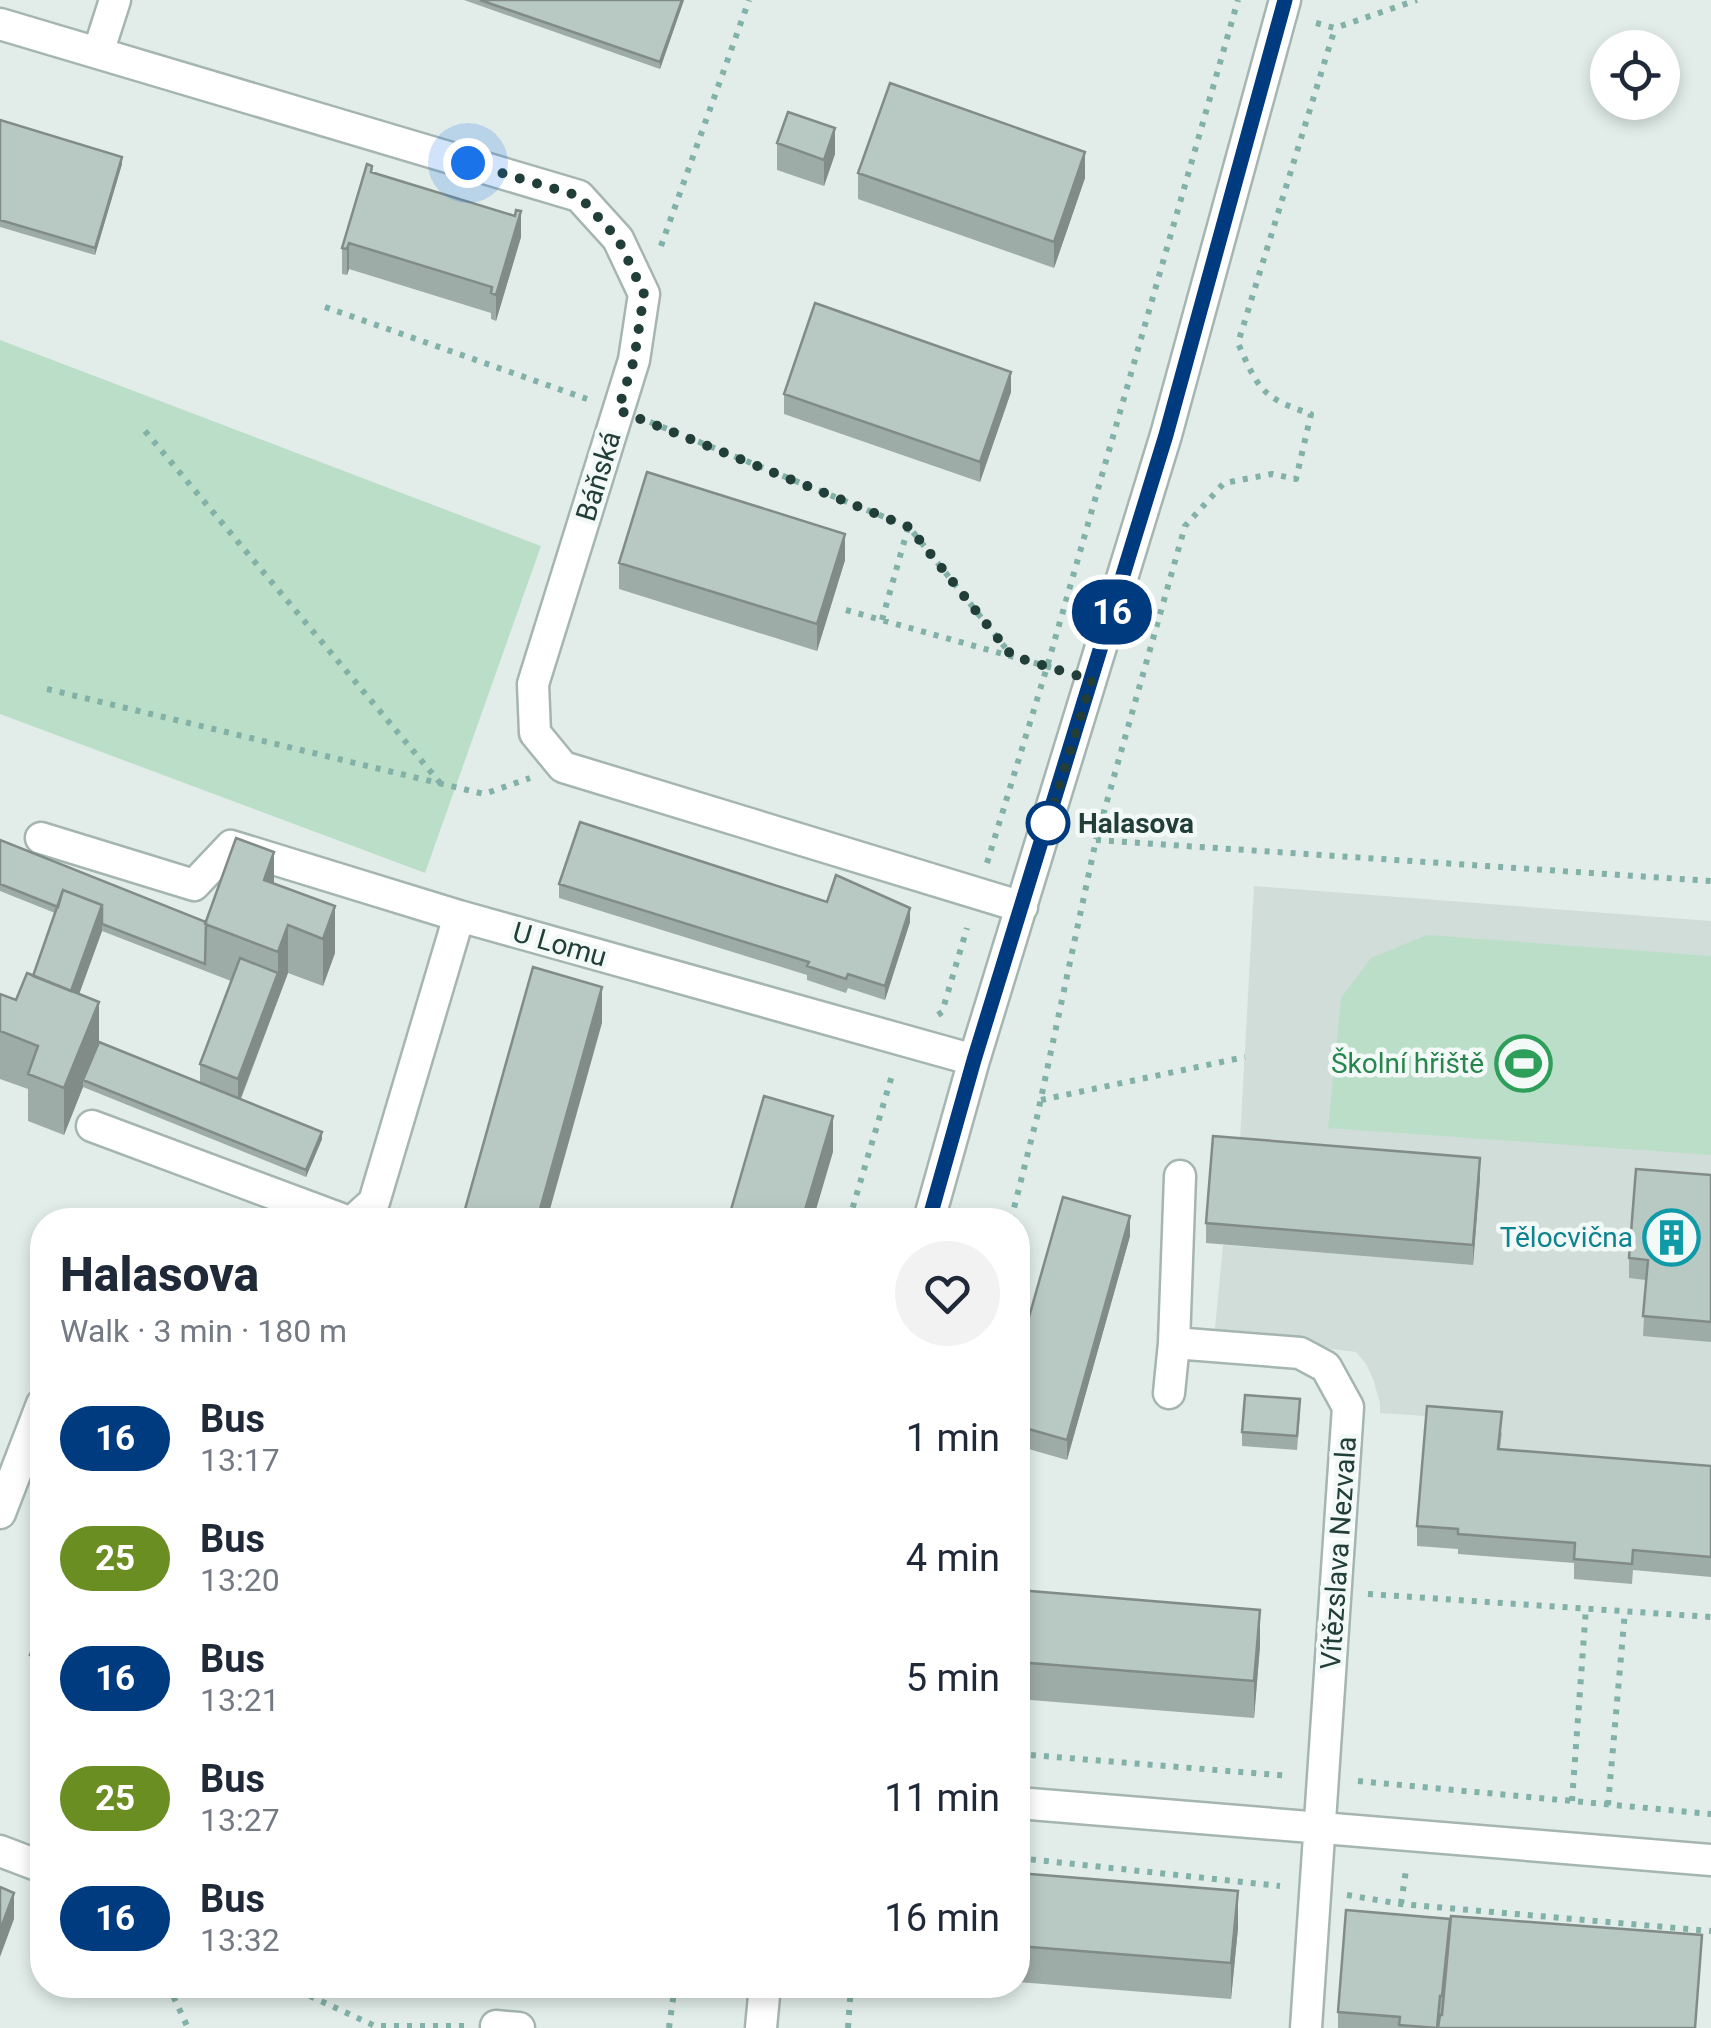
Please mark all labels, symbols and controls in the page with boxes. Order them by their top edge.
map controls [1590,30,1680,120]
button: locate [1590,30,1680,120]
your location [443,138,493,188]
street label: Báňská [569,427,628,525]
line badge: 16 [1067,580,1157,644]
text: 16 [1092,592,1132,633]
marker: Halasova [1027,802,1069,844]
place label: Halasova [1078,807,1194,840]
street label: U Lomu [509,915,611,974]
sports icon: Školní hřiště [1493,1033,1553,1093]
place label: Školní hřiště [1331,1047,1484,1080]
building icon: Tělocvična [1642,1207,1702,1267]
place label: Tělocvična [1500,1221,1633,1254]
button: heart [895,1241,1000,1346]
text: Halasova [60,1246,259,1303]
text: Walk · 3 min · 180 m [60,1312,347,1350]
text: Bus [200,1397,265,1441]
text: 1 min [906,1416,1000,1460]
text: 16 [95,1418,135,1459]
street label: Vítězslava Nezvala [1314,1435,1363,1671]
text: 13:17 [200,1441,280,1479]
text: Bus [200,1517,265,1561]
text: 4 min [906,1536,1000,1580]
text: 25 [95,1538,135,1579]
text: 13:20 [200,1561,280,1599]
text: Bus [200,1637,265,1681]
text: 5 min [906,1656,1000,1700]
text: 16 [95,1658,135,1699]
text: 13:21 [200,1681,280,1719]
text: Bus [200,1757,265,1801]
text: 11 min [884,1776,1000,1820]
text: 25 [95,1778,135,1819]
text: 13:27 [200,1801,280,1839]
text: Bus [200,1877,265,1921]
text: 16 min [884,1896,1000,1940]
text: 16 [95,1898,135,1939]
text: 13:32 [200,1921,280,1959]

